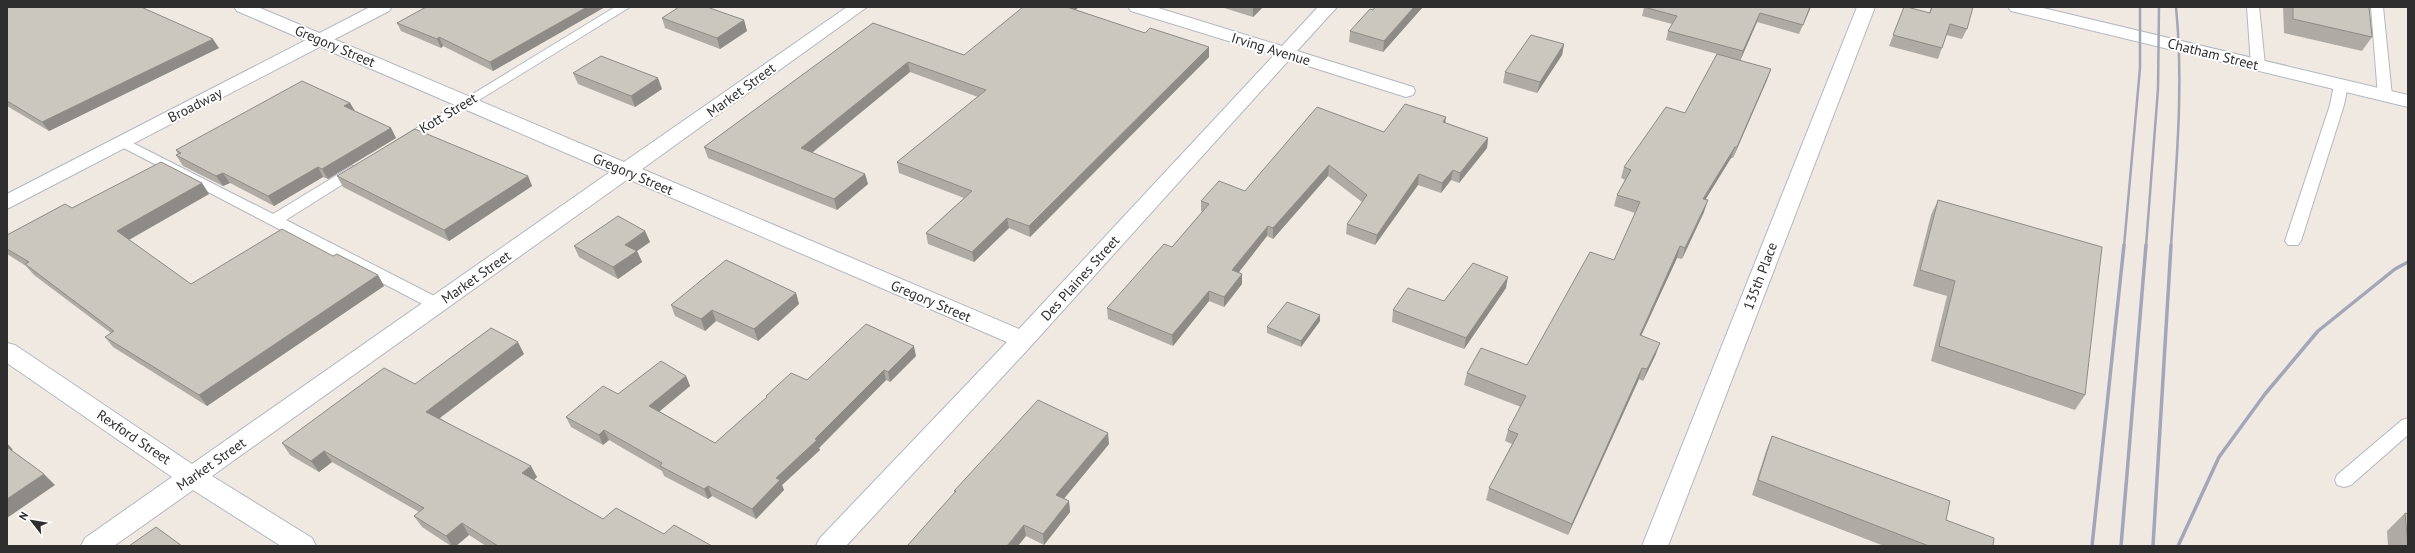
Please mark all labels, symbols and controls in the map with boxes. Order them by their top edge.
street label: Gregory Street [292,21,378,71]
street label: Irving Avenue [1229,28,1313,70]
street label: Chatham Street [2166,34,2260,74]
street label: Market Street [703,59,779,121]
street label: Broadway [165,83,226,126]
street label: Kott Street [416,89,480,137]
street label: Gregory Street [590,149,676,199]
street label: Des Plaines Street [1037,231,1123,324]
street label: 135th Place [1739,240,1781,312]
street label: Market Street [438,246,514,308]
street label: Gregory Street [888,276,974,326]
street label: Rexford Street [94,406,175,468]
street label: Market Street [173,433,249,495]
north arrow [12,501,52,541]
text: N [16,509,31,523]

